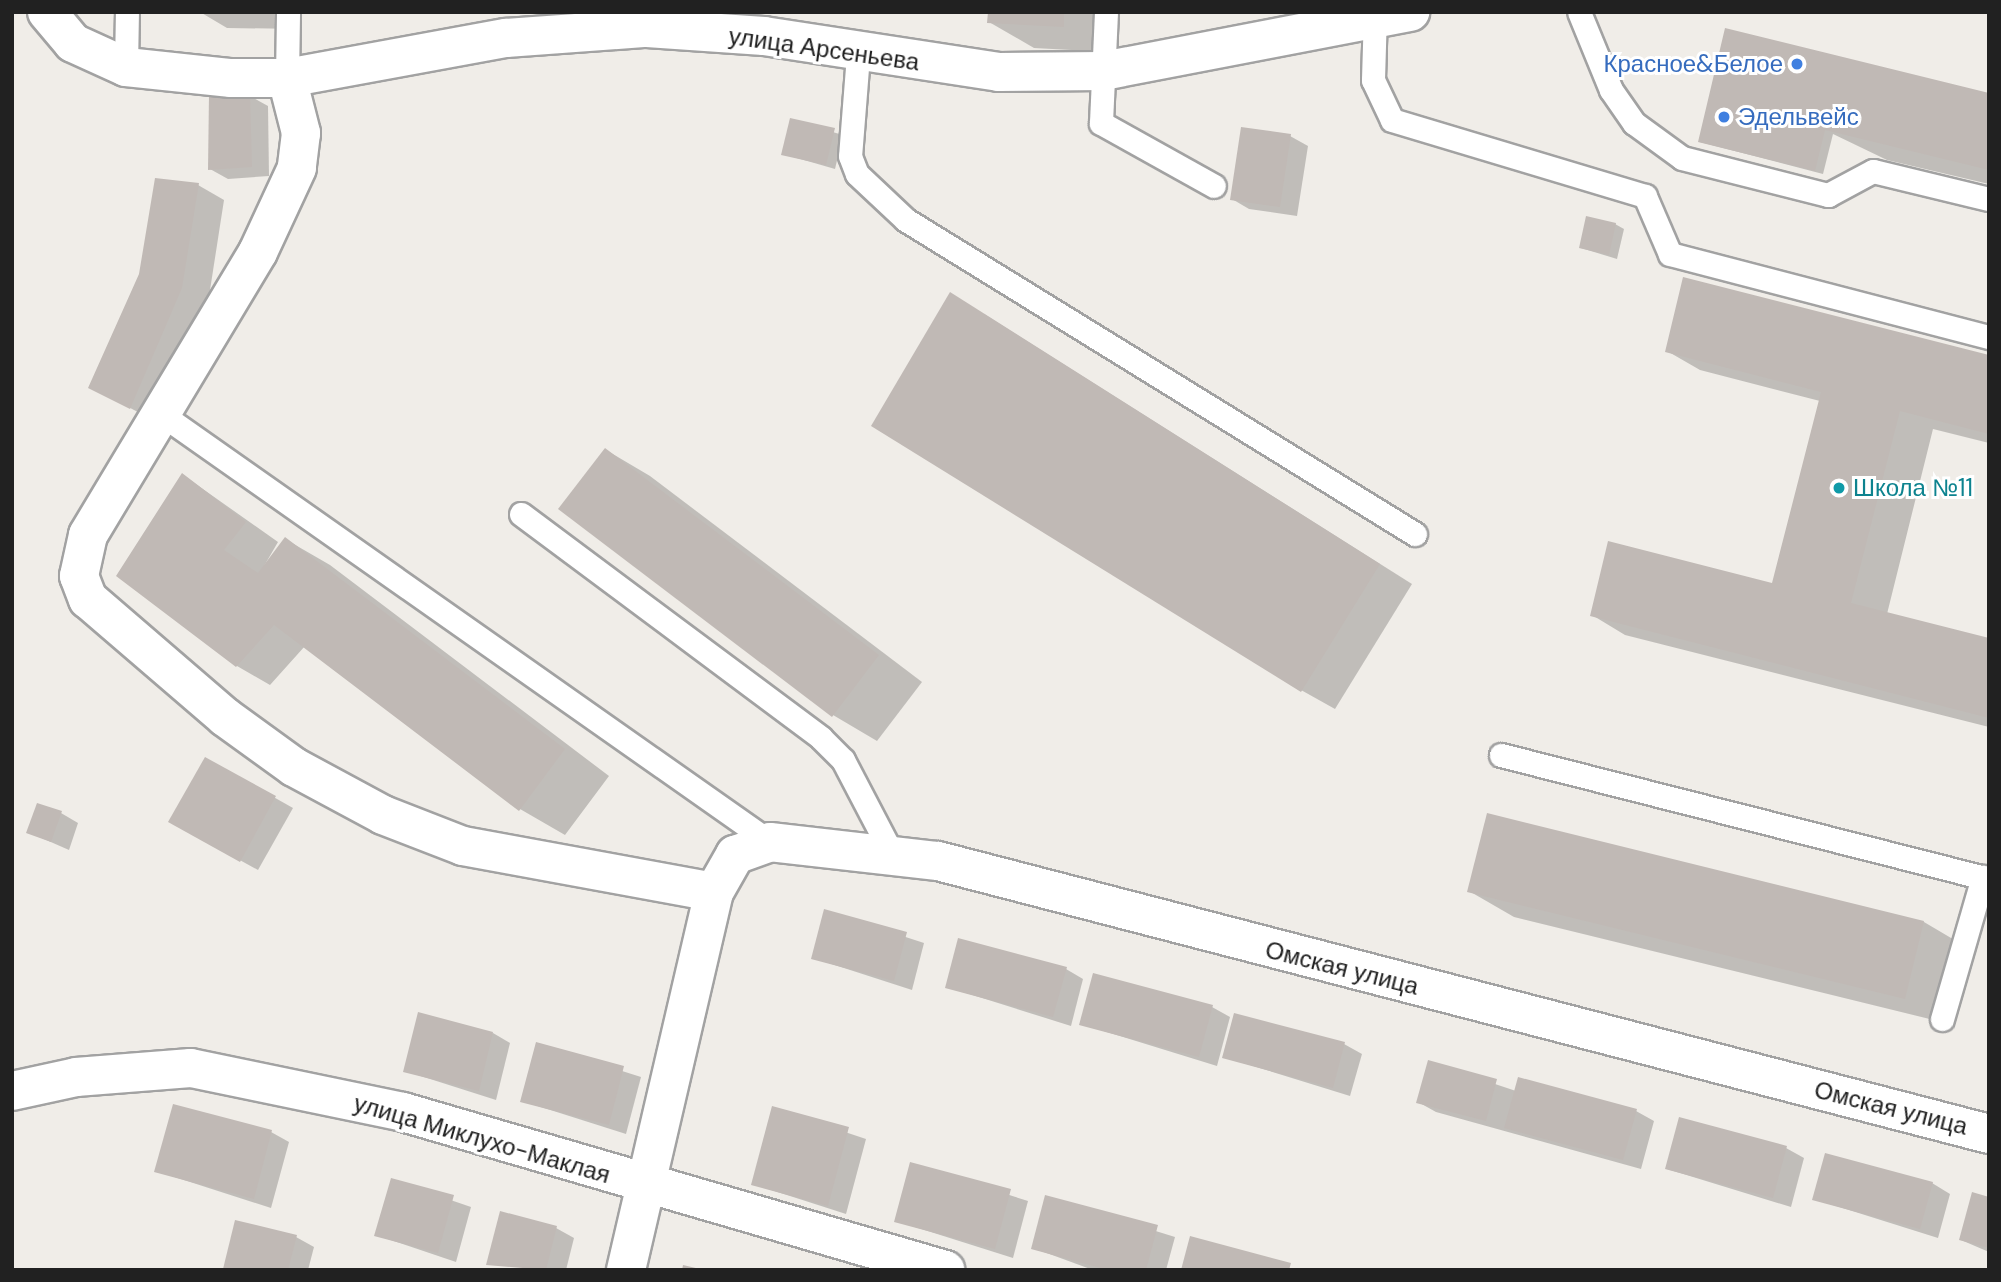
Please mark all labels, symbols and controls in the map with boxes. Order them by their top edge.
street label: улица Арсеньева [727,21,921,77]
place label: Красное&Белое [1603,50,1783,78]
marker: Красное&Белое [1789,56,1805,72]
place label: Эдельвейс [1738,103,1859,131]
marker: Эдельвейс [1716,109,1732,125]
place label: Школа №11 [1853,474,1973,502]
marker: Школа №11 [1831,480,1847,496]
street label: Омская улица [1262,935,1422,1001]
street label: Омская улица [1811,1075,1971,1141]
street label: улица Миклухо-Маклая [351,1089,613,1189]

